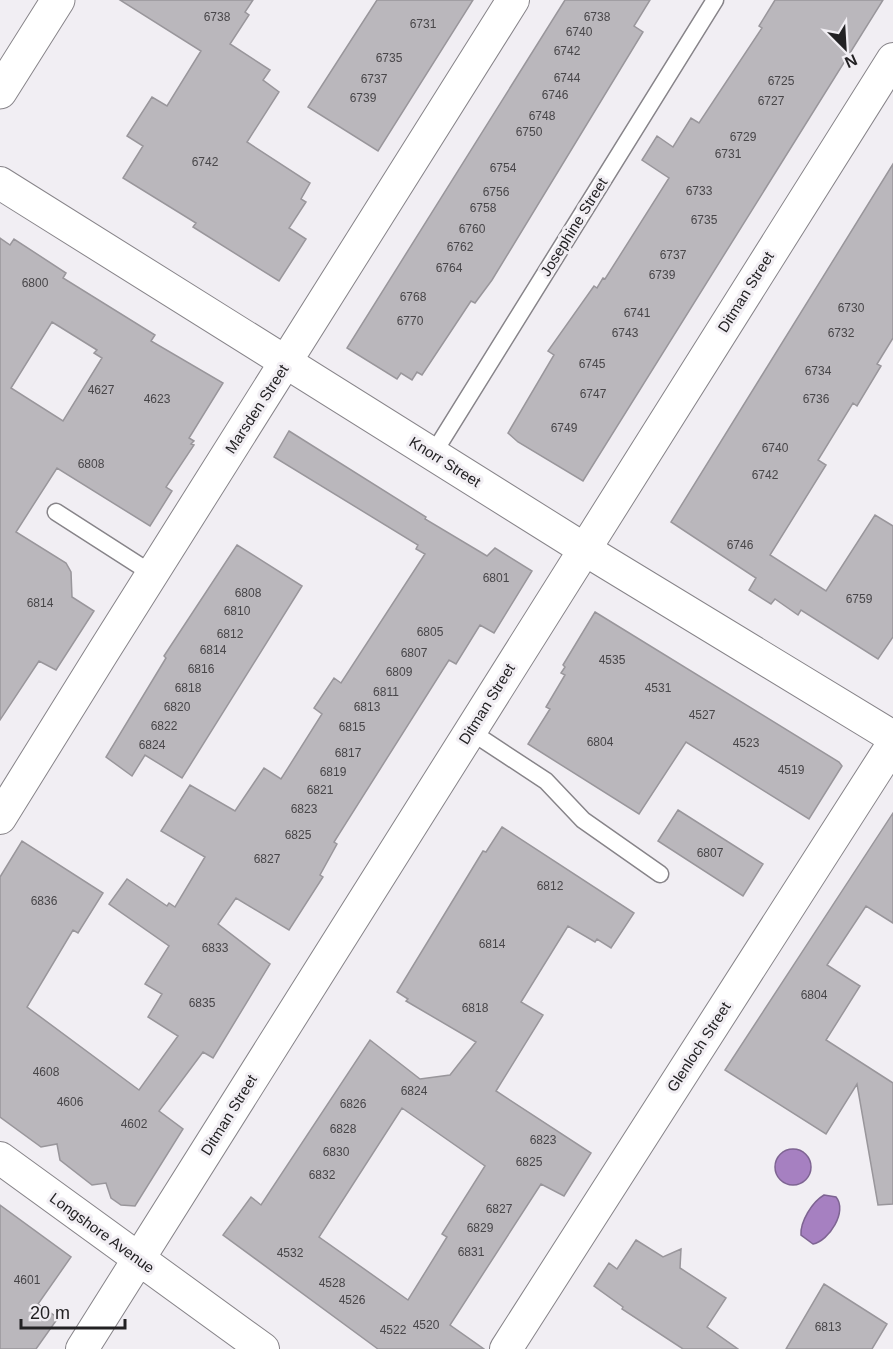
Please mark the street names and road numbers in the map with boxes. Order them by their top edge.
street label: Josephine Street [537,174,611,279]
street label: Ditman Street [714,248,778,335]
street label: Marsden Street [222,360,292,456]
street label: Knorr Street [406,433,485,491]
street label: Ditman Street [455,660,519,747]
street label: Glenloch Street [663,998,734,1095]
street label: Ditman Street [197,1071,261,1158]
street label: Longshore Avenue [47,1189,158,1276]

